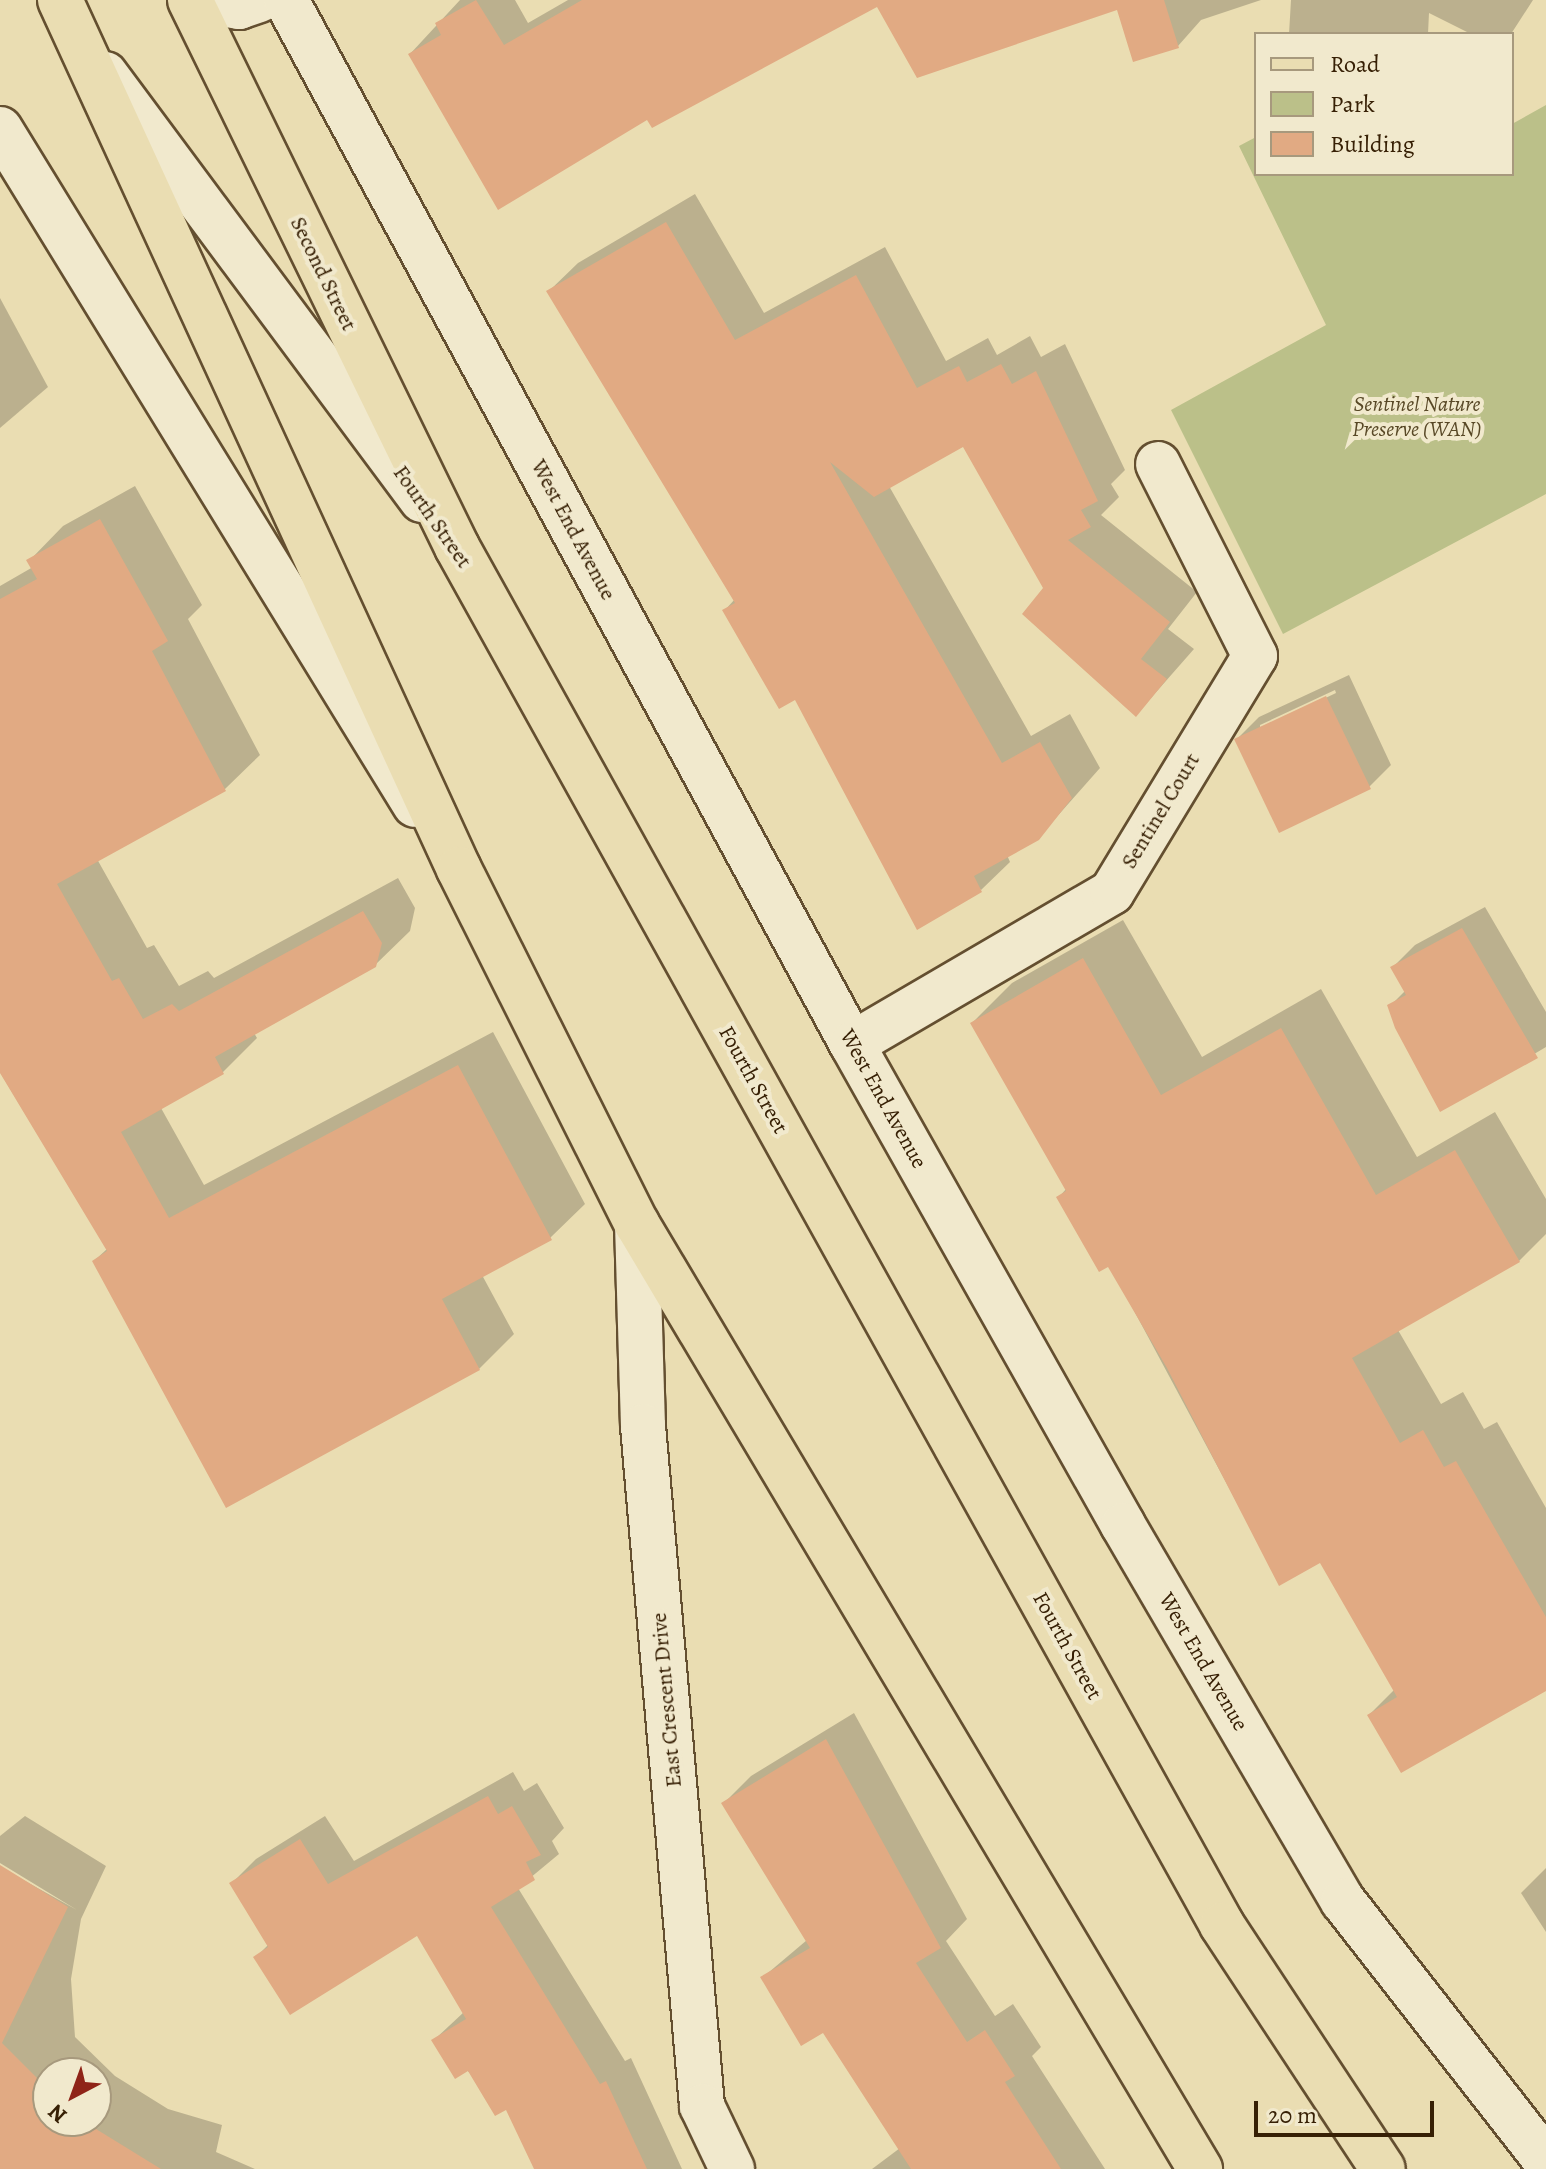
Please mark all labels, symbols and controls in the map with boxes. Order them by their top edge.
legend [1254,32,1514,176]
text: Road [1330,48,1380,80]
text: Park [1330,88,1375,120]
text: Building [1330,128,1415,160]
street label: Second Street [284,213,362,335]
park label: Sentinel Nature Preserve (WAN) [1352,391,1482,442]
street label: West End Avenue [525,455,621,605]
street label: Fourth Street [387,461,477,573]
street label: Sentinel Court [1116,748,1206,874]
street label: Fourth Street [713,1022,793,1138]
street label: West End Avenue [834,1025,932,1173]
street label: Fourth Street [1027,1588,1107,1704]
street label: West End Avenue [1153,1588,1253,1736]
street label: East Crescent Drive [646,1611,688,1789]
north arrow [32,2057,112,2137]
scale bar [1258,2085,1438,2135]
text: N [42,2097,73,2130]
text: 20 m [1268,2099,1317,2131]

